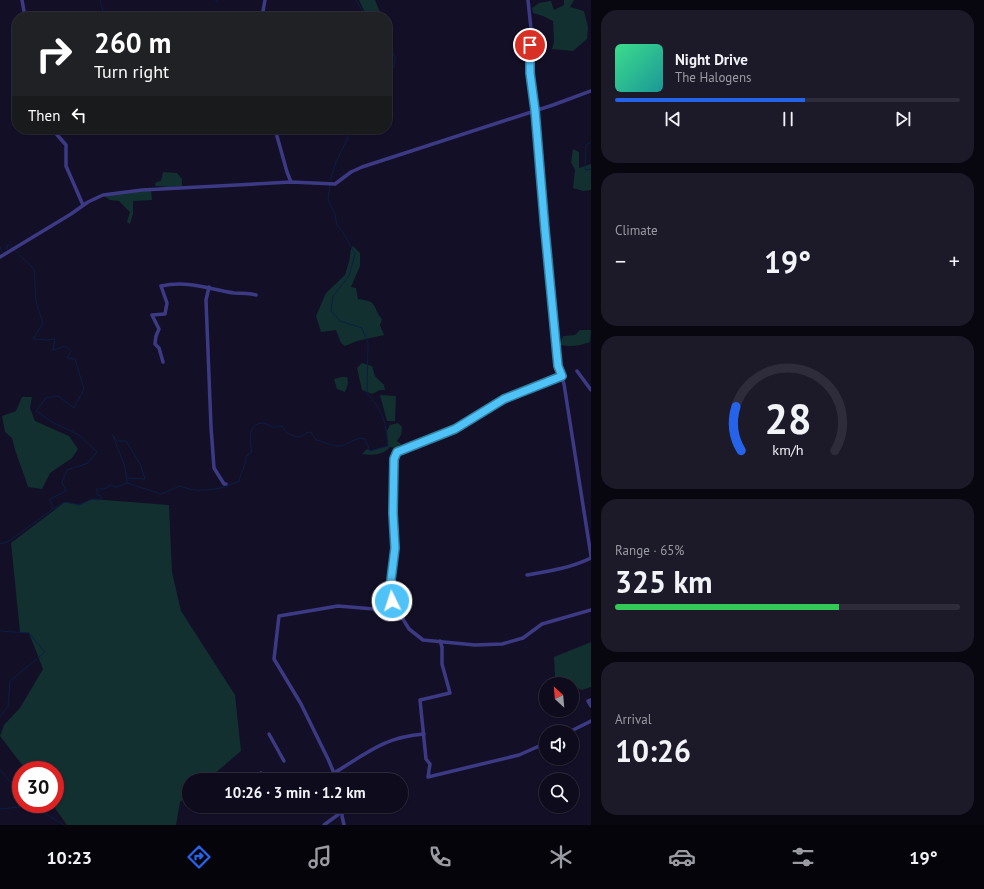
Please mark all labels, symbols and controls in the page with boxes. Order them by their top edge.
text: 260 m [94,24,171,61]
icon: right [28,28,80,80]
pin [513,28,547,62]
icon: arrive [519,34,541,56]
text: Night Drive [675,50,748,69]
text: Turn right [94,60,169,83]
text: The Halogens [675,69,752,86]
icon: left [68,104,90,126]
text: Then [28,106,60,125]
icon: previous [662,108,684,130]
icon: pause [777,108,799,130]
icon: next [892,108,914,130]
text: Climate [615,222,658,239]
text: 19° [764,242,811,281]
text: − [615,247,626,275]
text: + [949,247,960,275]
text: 28 [764,391,811,444]
text: km/h [772,439,803,458]
text: Range · 65% [615,542,684,559]
text: 325 km [615,562,713,601]
position arrow [371,580,413,622]
north arrow [539,677,579,717]
map controls [539,677,579,813]
text: Arrival [615,711,651,728]
button: sound [539,725,579,765]
text: 10:26 [615,731,691,770]
speed limit sign: 30 [12,761,64,813]
button: search [539,773,579,813]
text: 10:26 · 3 min · 1.2 km [224,783,366,802]
icon: directions [185,843,213,871]
icon: music [306,843,334,871]
icon: phone [426,843,454,871]
icon: climate [547,843,575,871]
icon: car [668,843,696,871]
icon: filters [789,843,817,871]
text: 10:23 [46,846,92,869]
text: 19° [909,846,938,869]

